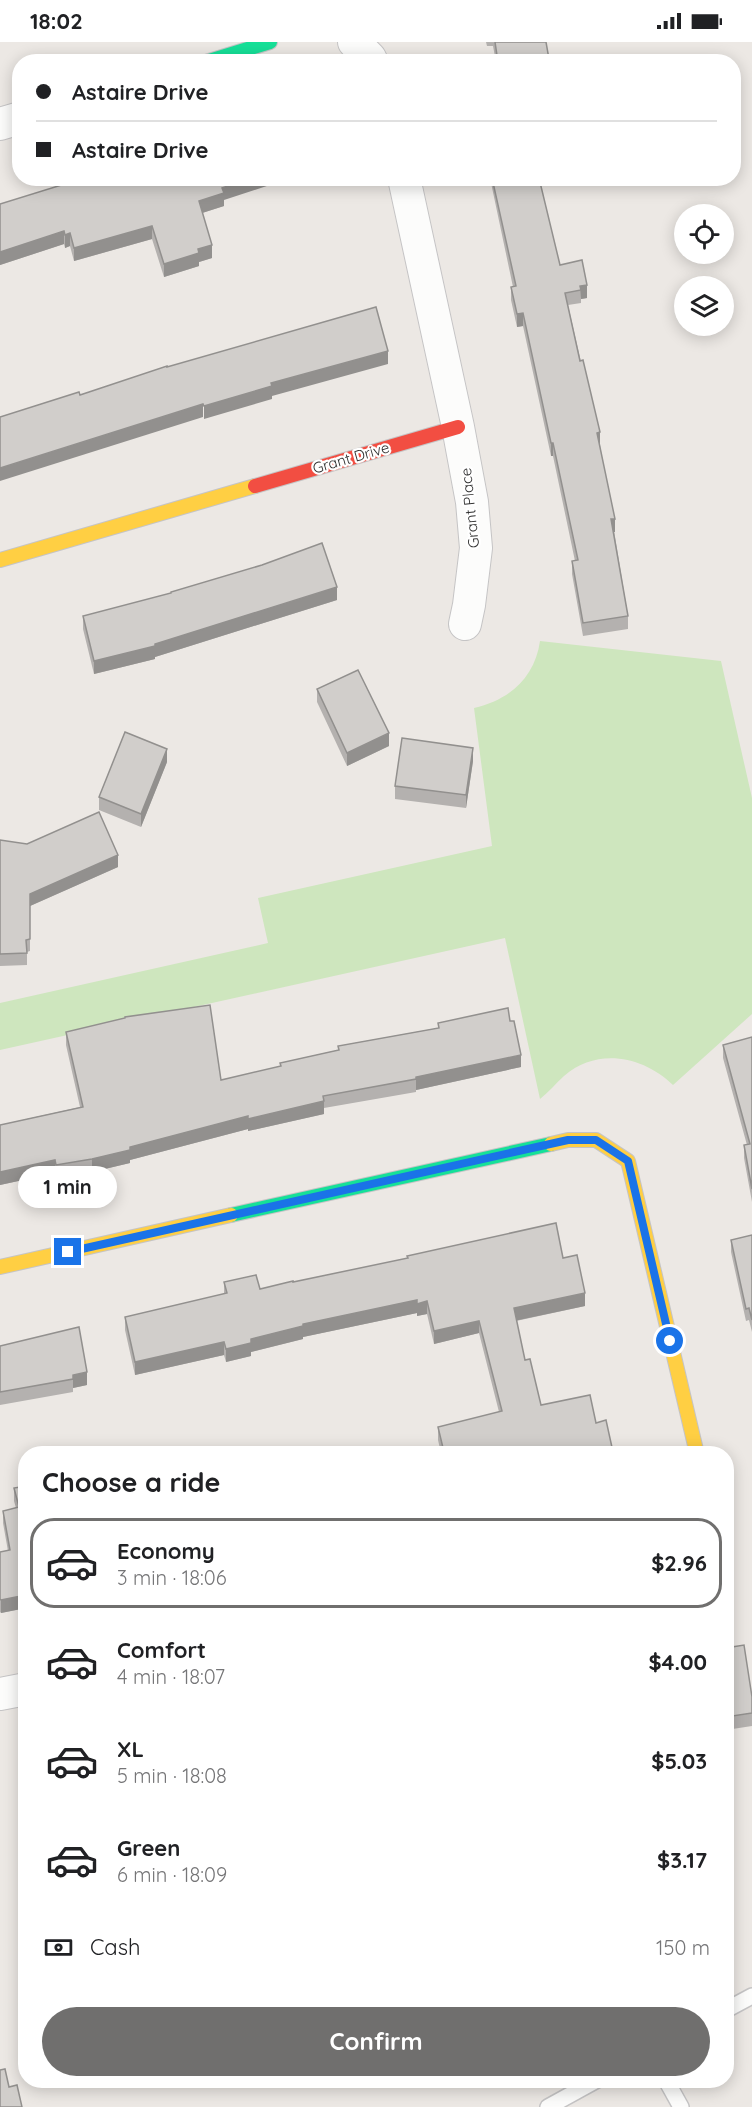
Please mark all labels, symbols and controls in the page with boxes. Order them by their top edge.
text: 18:02 [30,7,83,35]
text: Astaire Drive [72,78,209,106]
text: Astaire Drive [72,136,209,164]
map controls [674,204,734,336]
button: locate [674,204,734,264]
button: layers [674,276,734,336]
street label: Grant Drive [310,437,391,478]
street label: Grant Place [456,467,483,549]
callout: 1 min [19,1165,118,1207]
text: 1 min [43,1174,92,1199]
route end [54,1238,81,1265]
route start [656,1327,683,1354]
text: Choose a ride [42,1465,220,1499]
icon: car [45,1536,99,1590]
text: Economy [117,1537,215,1565]
text: $2.96 [651,1549,707,1577]
text: 3 min · 18:06 [117,1565,226,1590]
icon: car [45,1635,99,1689]
text: Comfort [117,1636,206,1664]
text: $4.00 [648,1648,707,1676]
text: 4 min · 18:07 [117,1664,225,1689]
icon: car [45,1734,99,1788]
text: XL [117,1735,144,1763]
text: $5.03 [651,1747,707,1775]
text: 5 min · 18:08 [117,1763,227,1788]
icon: car [45,1833,99,1887]
text: Green [117,1834,180,1862]
text: $3.17 [657,1846,707,1874]
text: 6 min · 18:09 [117,1862,227,1887]
icon: cash [42,1931,75,1964]
text: Cash [90,1933,141,1961]
text: 150 m [656,1935,710,1960]
button: Confirm [42,2007,710,2076]

